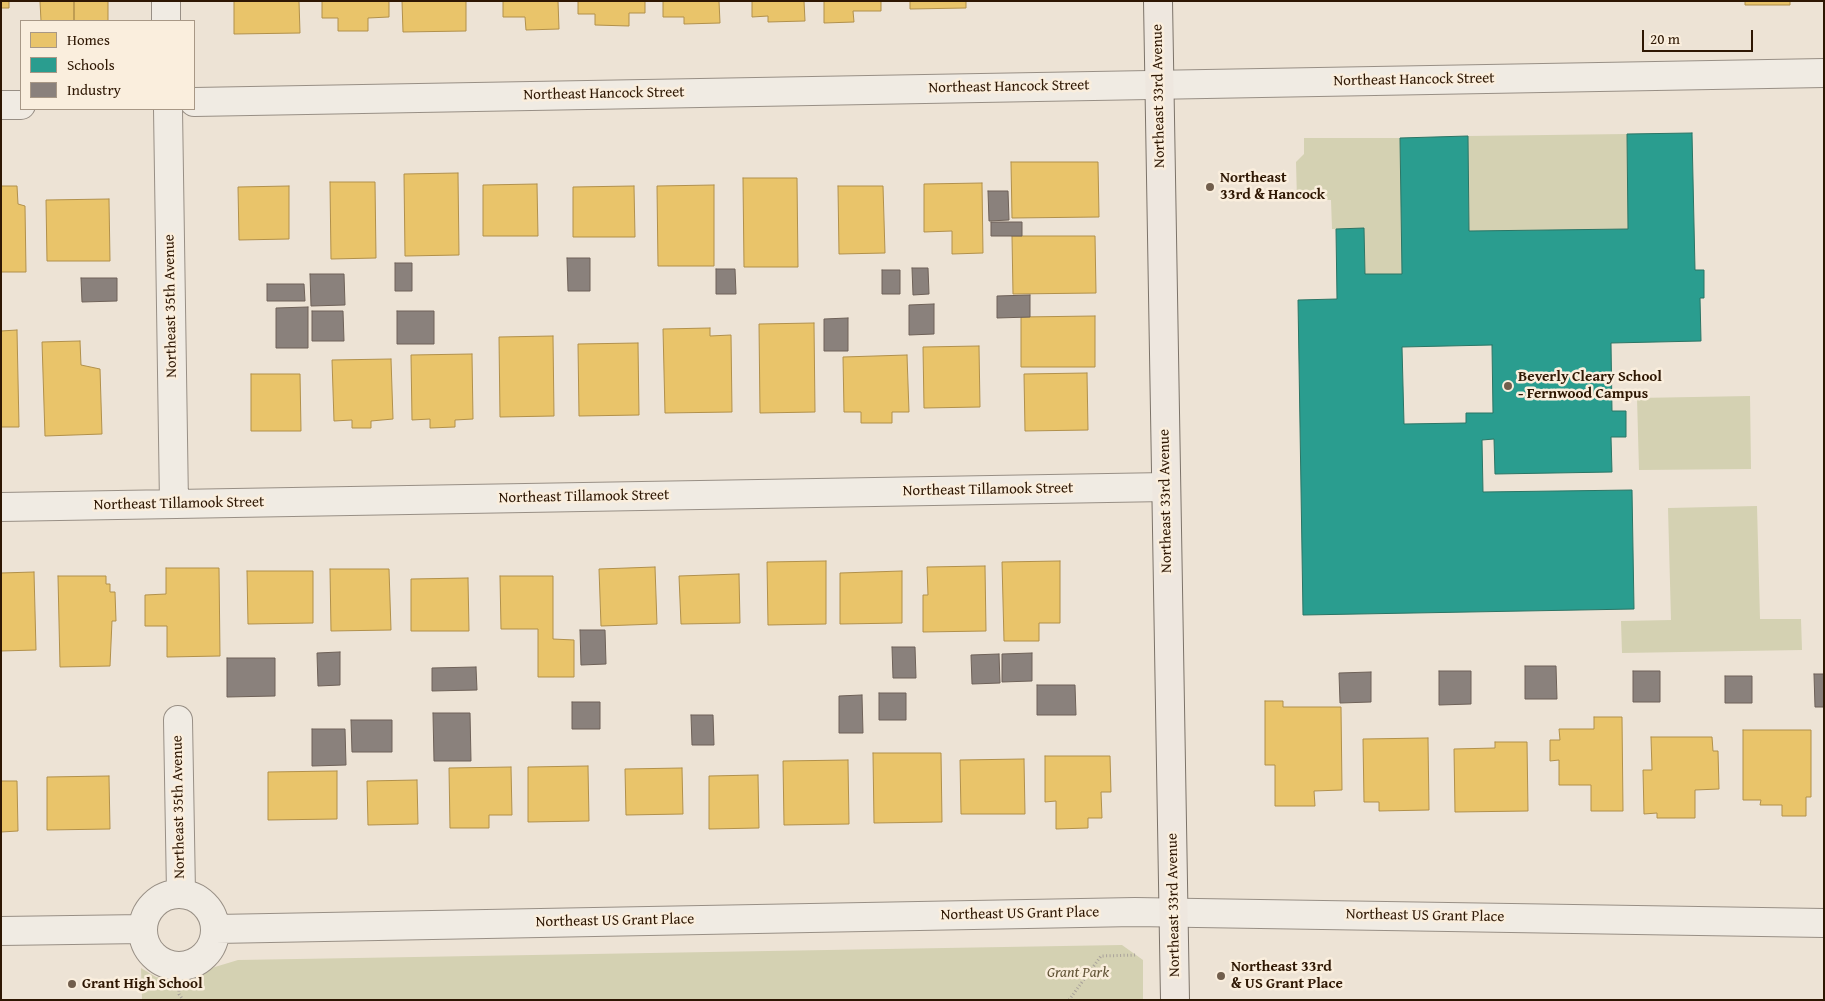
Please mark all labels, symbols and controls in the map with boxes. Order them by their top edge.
legend [20,20,195,110]
scale bar [1645,20,1756,52]
street label: Northeast 33rd Avenue [1149,24,1169,168]
text: 20 m [1650,28,1680,49]
text: Homes [67,29,110,50]
text: Schools [67,54,115,75]
street label: Northeast Hancock Street [1333,70,1495,90]
street label: Northeast Hancock Street [928,77,1090,97]
text: Industry [67,79,121,100]
street label: Northeast Hancock Street [523,84,685,104]
place label: Northeast 33rd & Hancock [1220,169,1325,204]
marker: Northeast 33rd & Hancock [1204,181,1216,193]
street label: Northeast 35th Avenue [161,234,181,378]
place label: Beverly Cleary School - Fernwood Campus [1518,368,1662,403]
marker: Beverly Cleary School - Fernwood Campus [1502,380,1514,392]
street label: Northeast 33rd Avenue [1156,429,1176,573]
street label: Northeast Tillamook Street [903,480,1073,500]
street label: Northeast Tillamook Street [499,487,669,507]
street label: Northeast Tillamook Street [94,494,264,514]
street label: Northeast 35th Avenue [169,735,189,879]
street label: Northeast 33rd Avenue [1164,833,1184,977]
street label: Northeast US Grant Place [941,904,1099,924]
street label: Northeast US Grant Place [1346,906,1504,926]
street label: Northeast US Grant Place [536,911,694,931]
place label: Northeast 33rd & US Grant Place [1231,958,1343,993]
park label: Grant Park [1047,964,1109,982]
marker: Northeast 33rd & US Grant Place [1215,970,1227,982]
place label: Grant High School [82,975,203,993]
marker: Grant High School [66,978,78,990]

